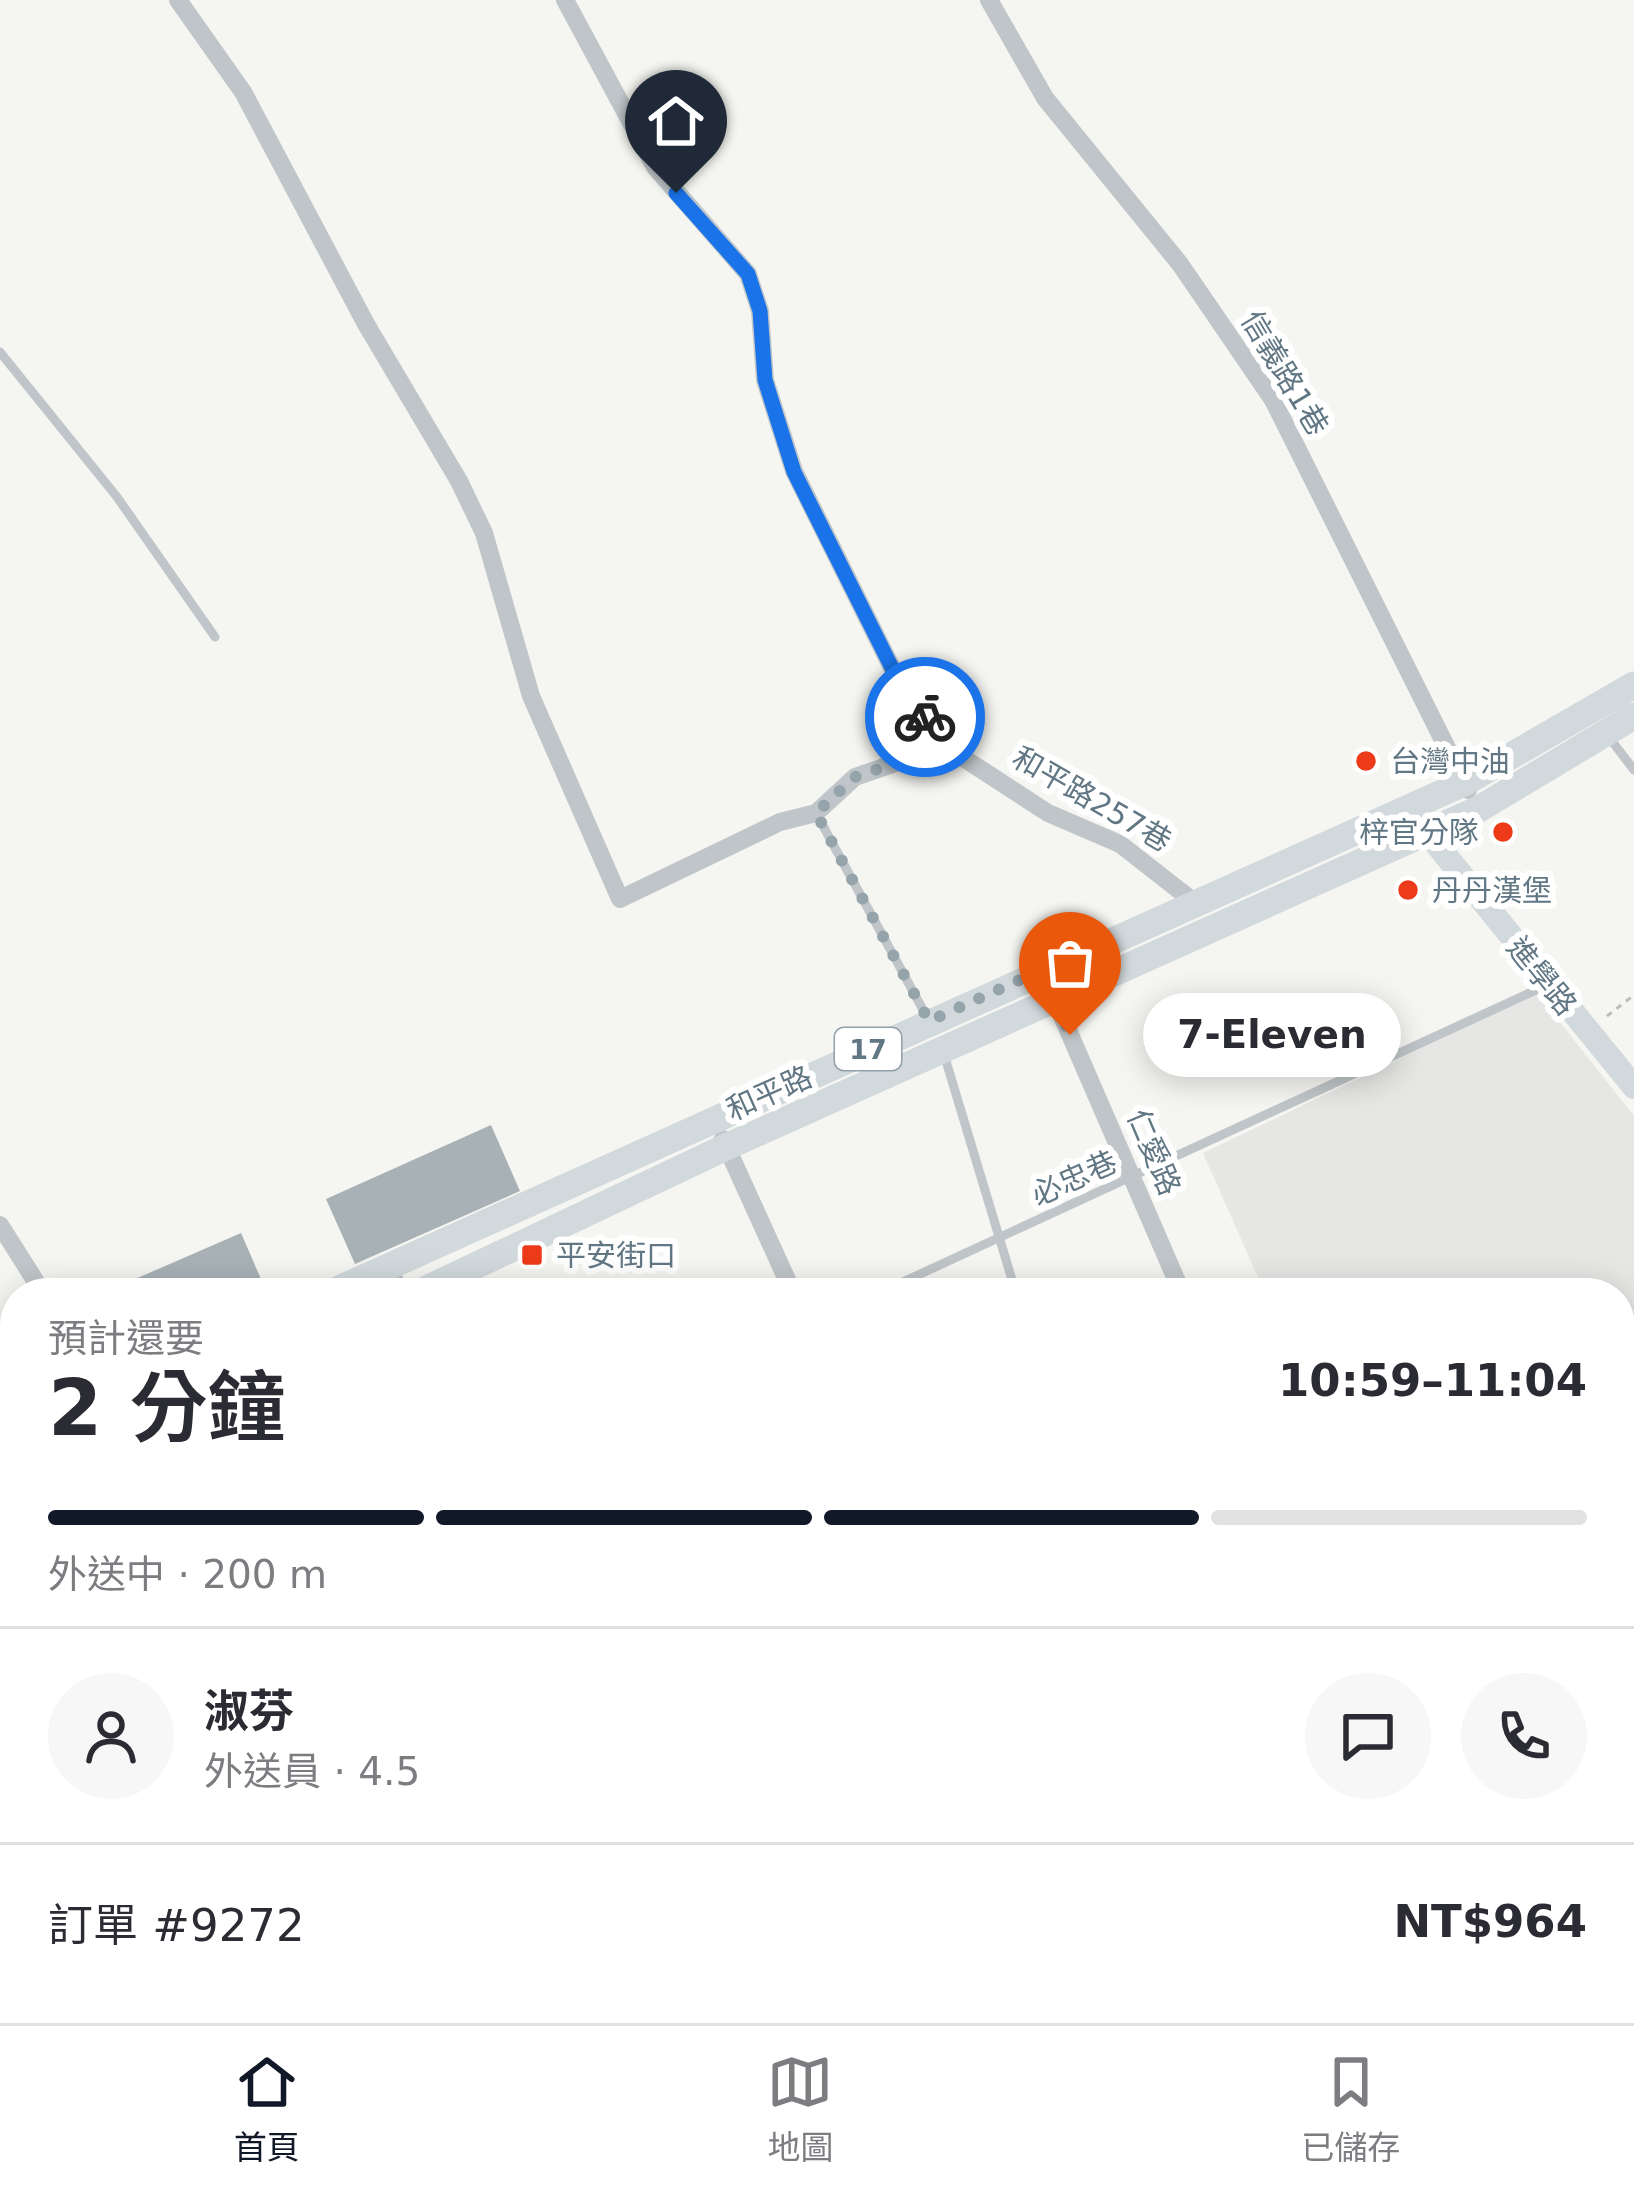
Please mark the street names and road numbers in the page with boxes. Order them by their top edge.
street label: 信義路1巷 [1234,304,1336,442]
street label: 和平路257巷 [1006,740,1178,858]
street label: 進學路 [1500,930,1584,1022]
road number: 17 [835,1028,901,1070]
street label: 和平路 [721,1059,817,1127]
street label: 仁愛路 [1120,1104,1188,1200]
street label: 必忠巷 [1026,1144,1122,1212]

